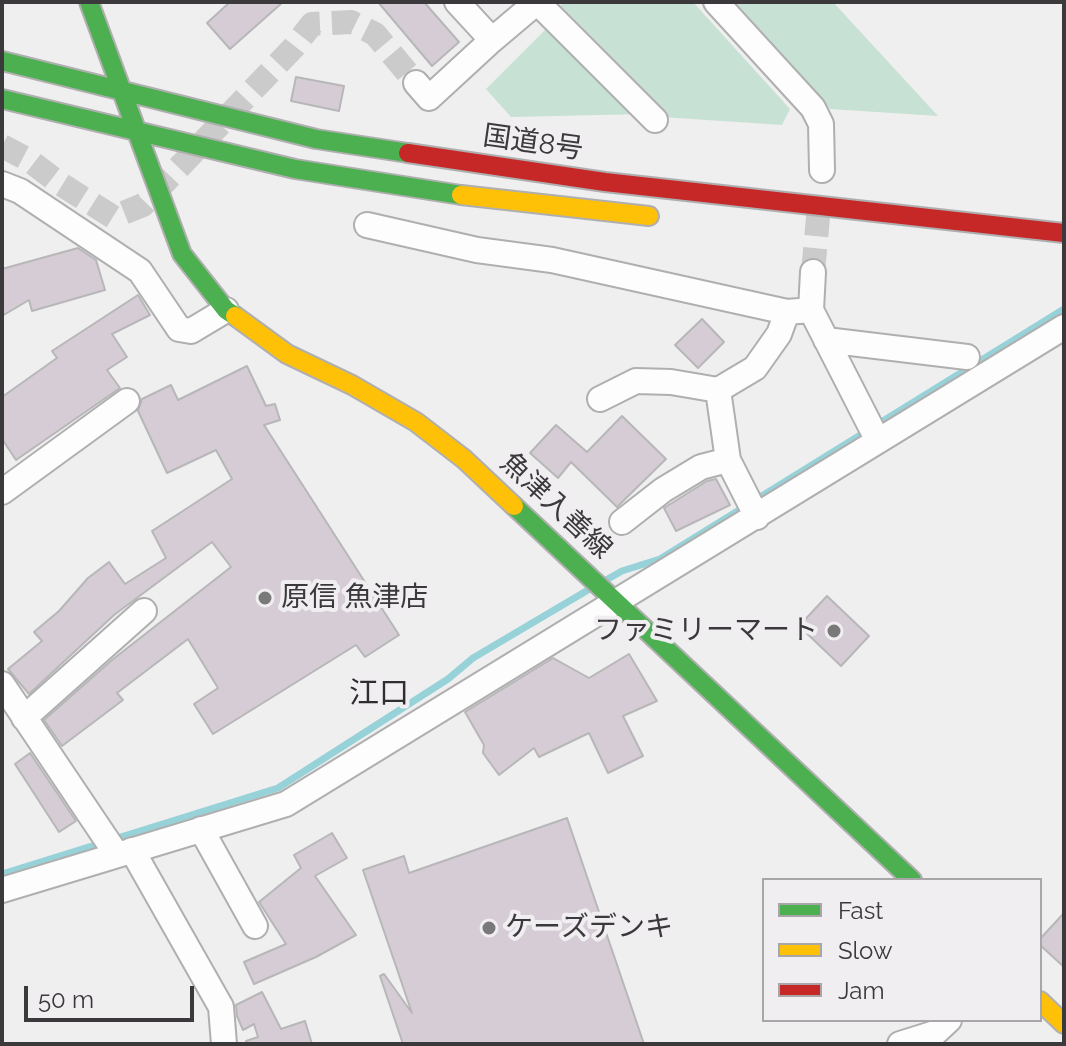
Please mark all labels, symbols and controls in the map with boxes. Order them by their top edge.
street label: 国道8号 [481,119,585,167]
street label: 魚津入善線 [493,446,619,566]
place label: 原信 魚津店 [281,581,428,615]
marker: 原信 魚津店 [256,589,274,607]
place label: ファミリーマート [594,614,818,648]
marker: ファミリーマート [825,622,843,640]
district label: 江口 [349,676,409,712]
legend [762,878,1042,1022]
text: Fast [838,896,883,925]
place label: ケーズデンキ [505,911,673,945]
marker: ケーズデンキ [480,919,498,937]
text: Slow [838,936,892,965]
scale bar [28,970,198,1020]
text: Jam [838,976,884,1005]
text: 50 m [38,985,94,1014]

